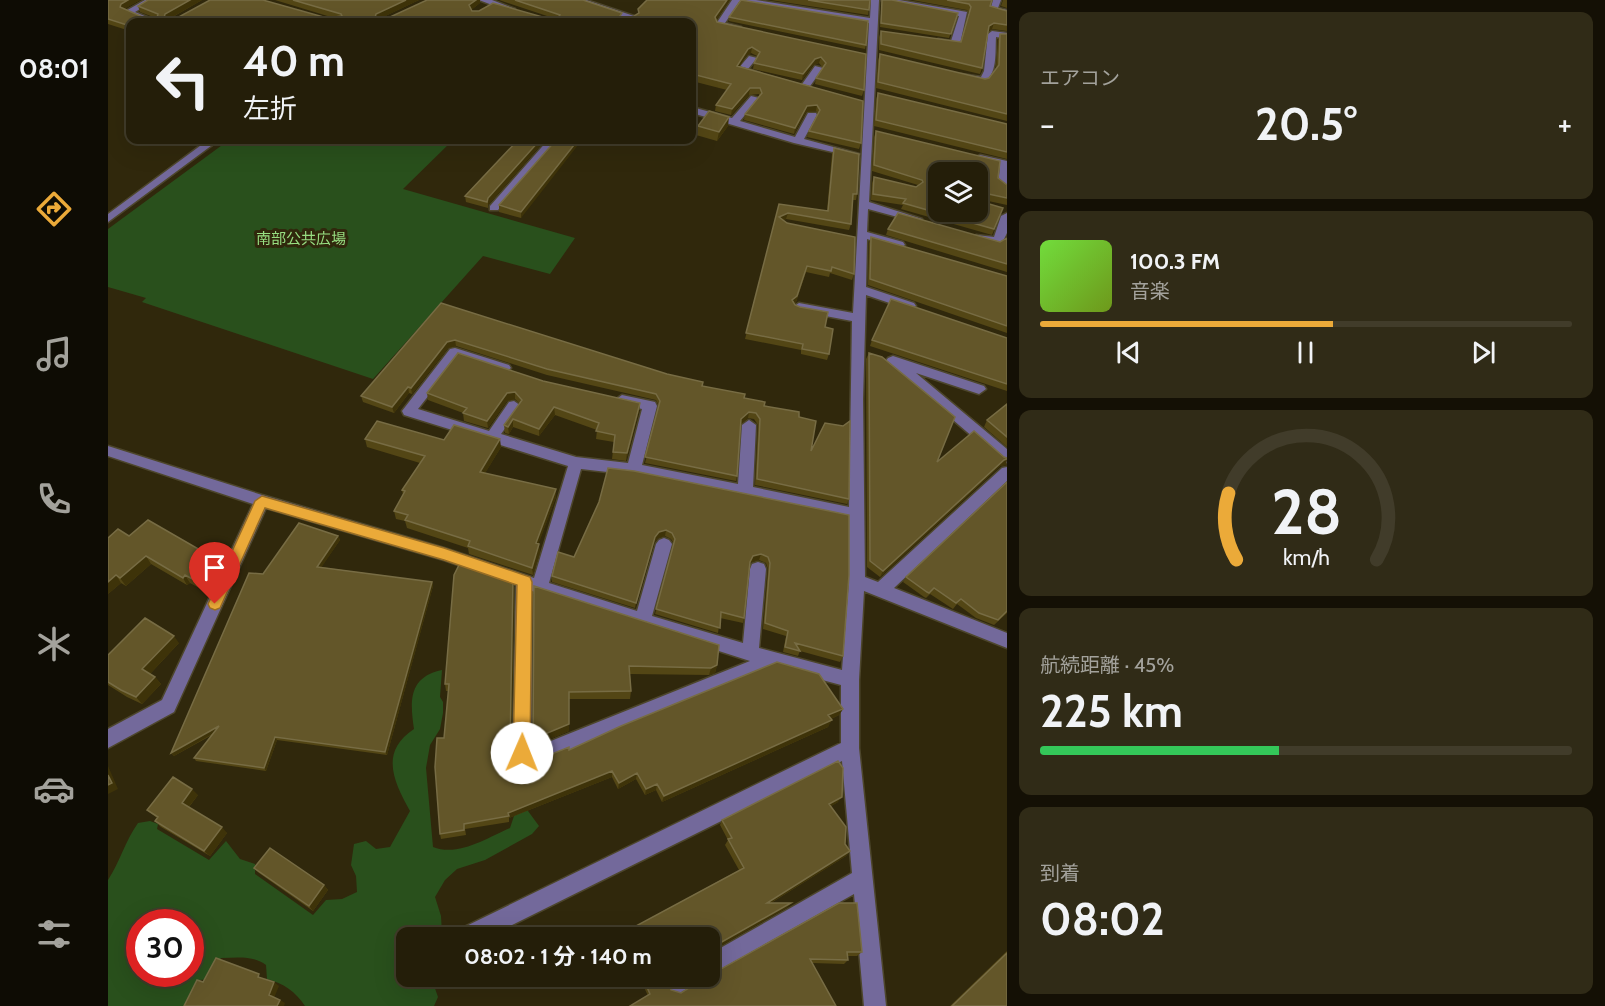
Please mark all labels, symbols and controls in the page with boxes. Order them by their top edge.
text: 40 m [243,35,345,87]
icon: left [144,42,222,120]
text: 08:01 [19,52,89,85]
text: エアコン [1040,66,1120,90]
text: 左折 [243,92,297,125]
text: 20.5° [1255,97,1357,151]
text: − [1040,104,1055,144]
text: + [1557,104,1572,144]
map controls [928,162,988,222]
button: layers [928,162,988,222]
icon: directions [33,188,75,230]
park label: 南部公共広場 [256,230,346,248]
text: 100.3 FM [1130,248,1220,275]
text: 音楽 [1130,279,1170,303]
icon: music [33,333,75,375]
icon: previous [1112,336,1145,369]
icon: pause [1289,336,1322,369]
icon: next [1467,336,1500,369]
text: 28 [1271,474,1341,550]
icon: phone [33,478,75,520]
pin [189,542,240,604]
text: km/h [1283,544,1329,570]
icon: arrive [198,551,231,584]
icon: climate [33,623,75,665]
text: 航続距離 · 45% [1040,653,1174,677]
text: 225 km [1040,684,1183,738]
position arrow [490,721,554,785]
icon: car [33,768,75,810]
text: 到着 [1040,861,1080,885]
text: 08:02 [1040,892,1165,946]
speed limit sign: 30 [126,909,204,987]
icon: filters [33,913,75,955]
text: 08:02 · 1 分 · 140 m [464,943,652,970]

